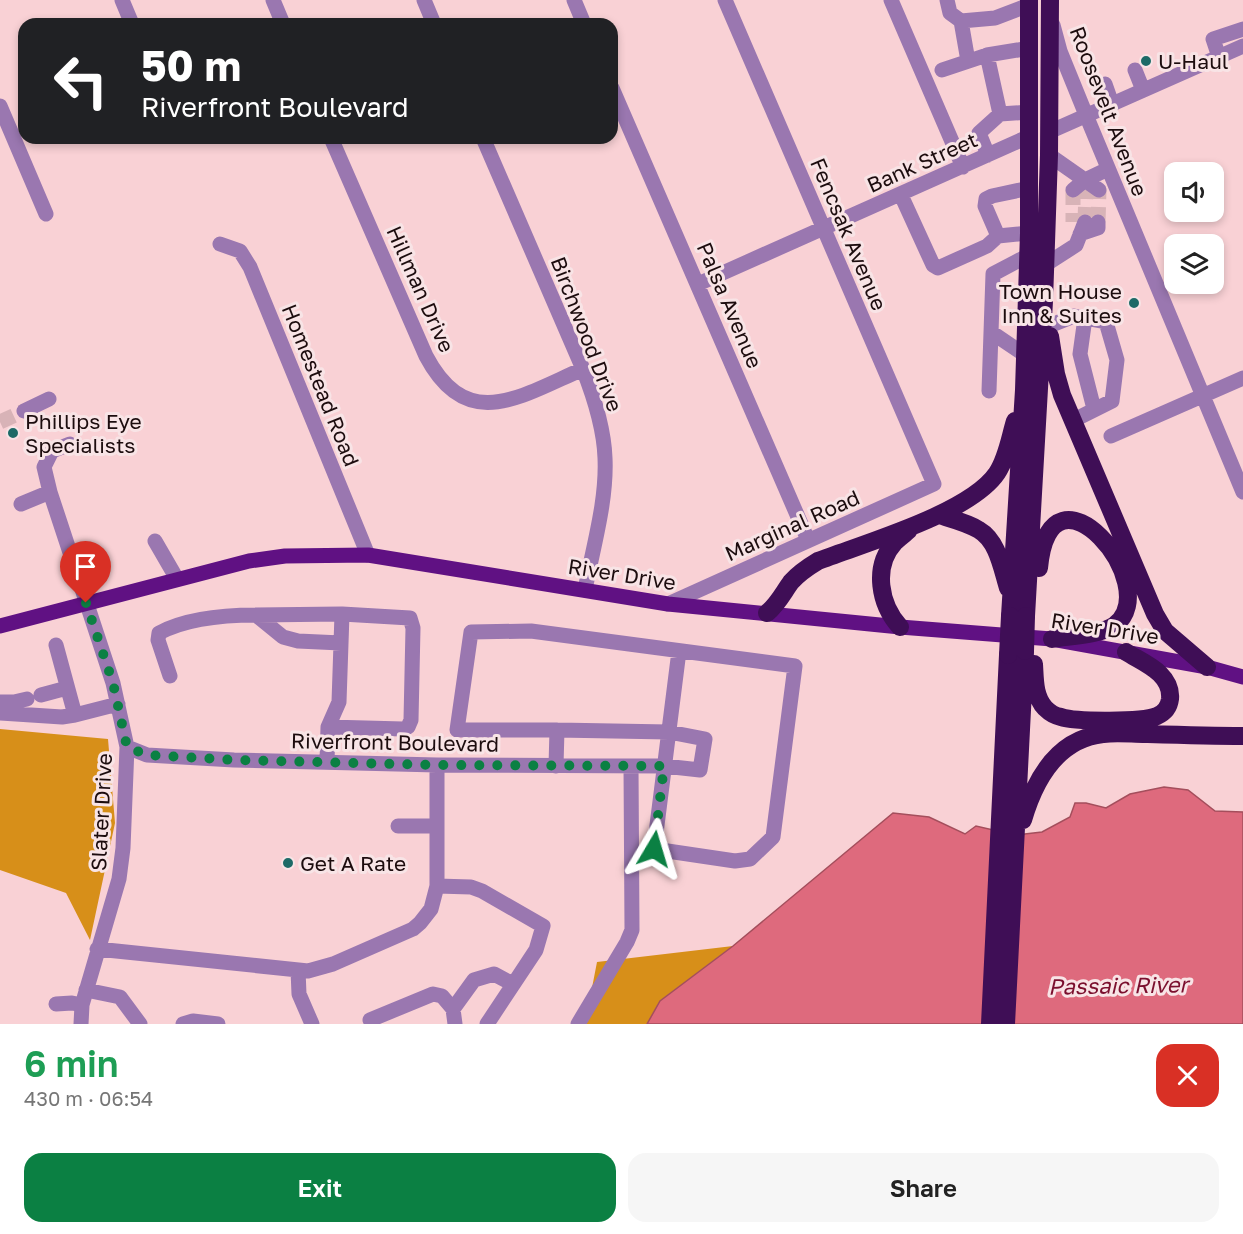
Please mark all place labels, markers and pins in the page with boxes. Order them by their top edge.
place label: U-Haul [1158,48,1229,74]
marker: U-Haul [1139,54,1153,68]
place label: Town House Inn & Suites [999,278,1122,328]
marker: Town House Inn & Suites [1127,296,1141,310]
place label: Phillips Eye Specialists [25,408,142,458]
marker: Phillips Eye Specialists [6,426,20,440]
pin [60,541,111,603]
place label: Get A Rate [300,850,406,876]
marker: Get A Rate [281,856,295,870]

